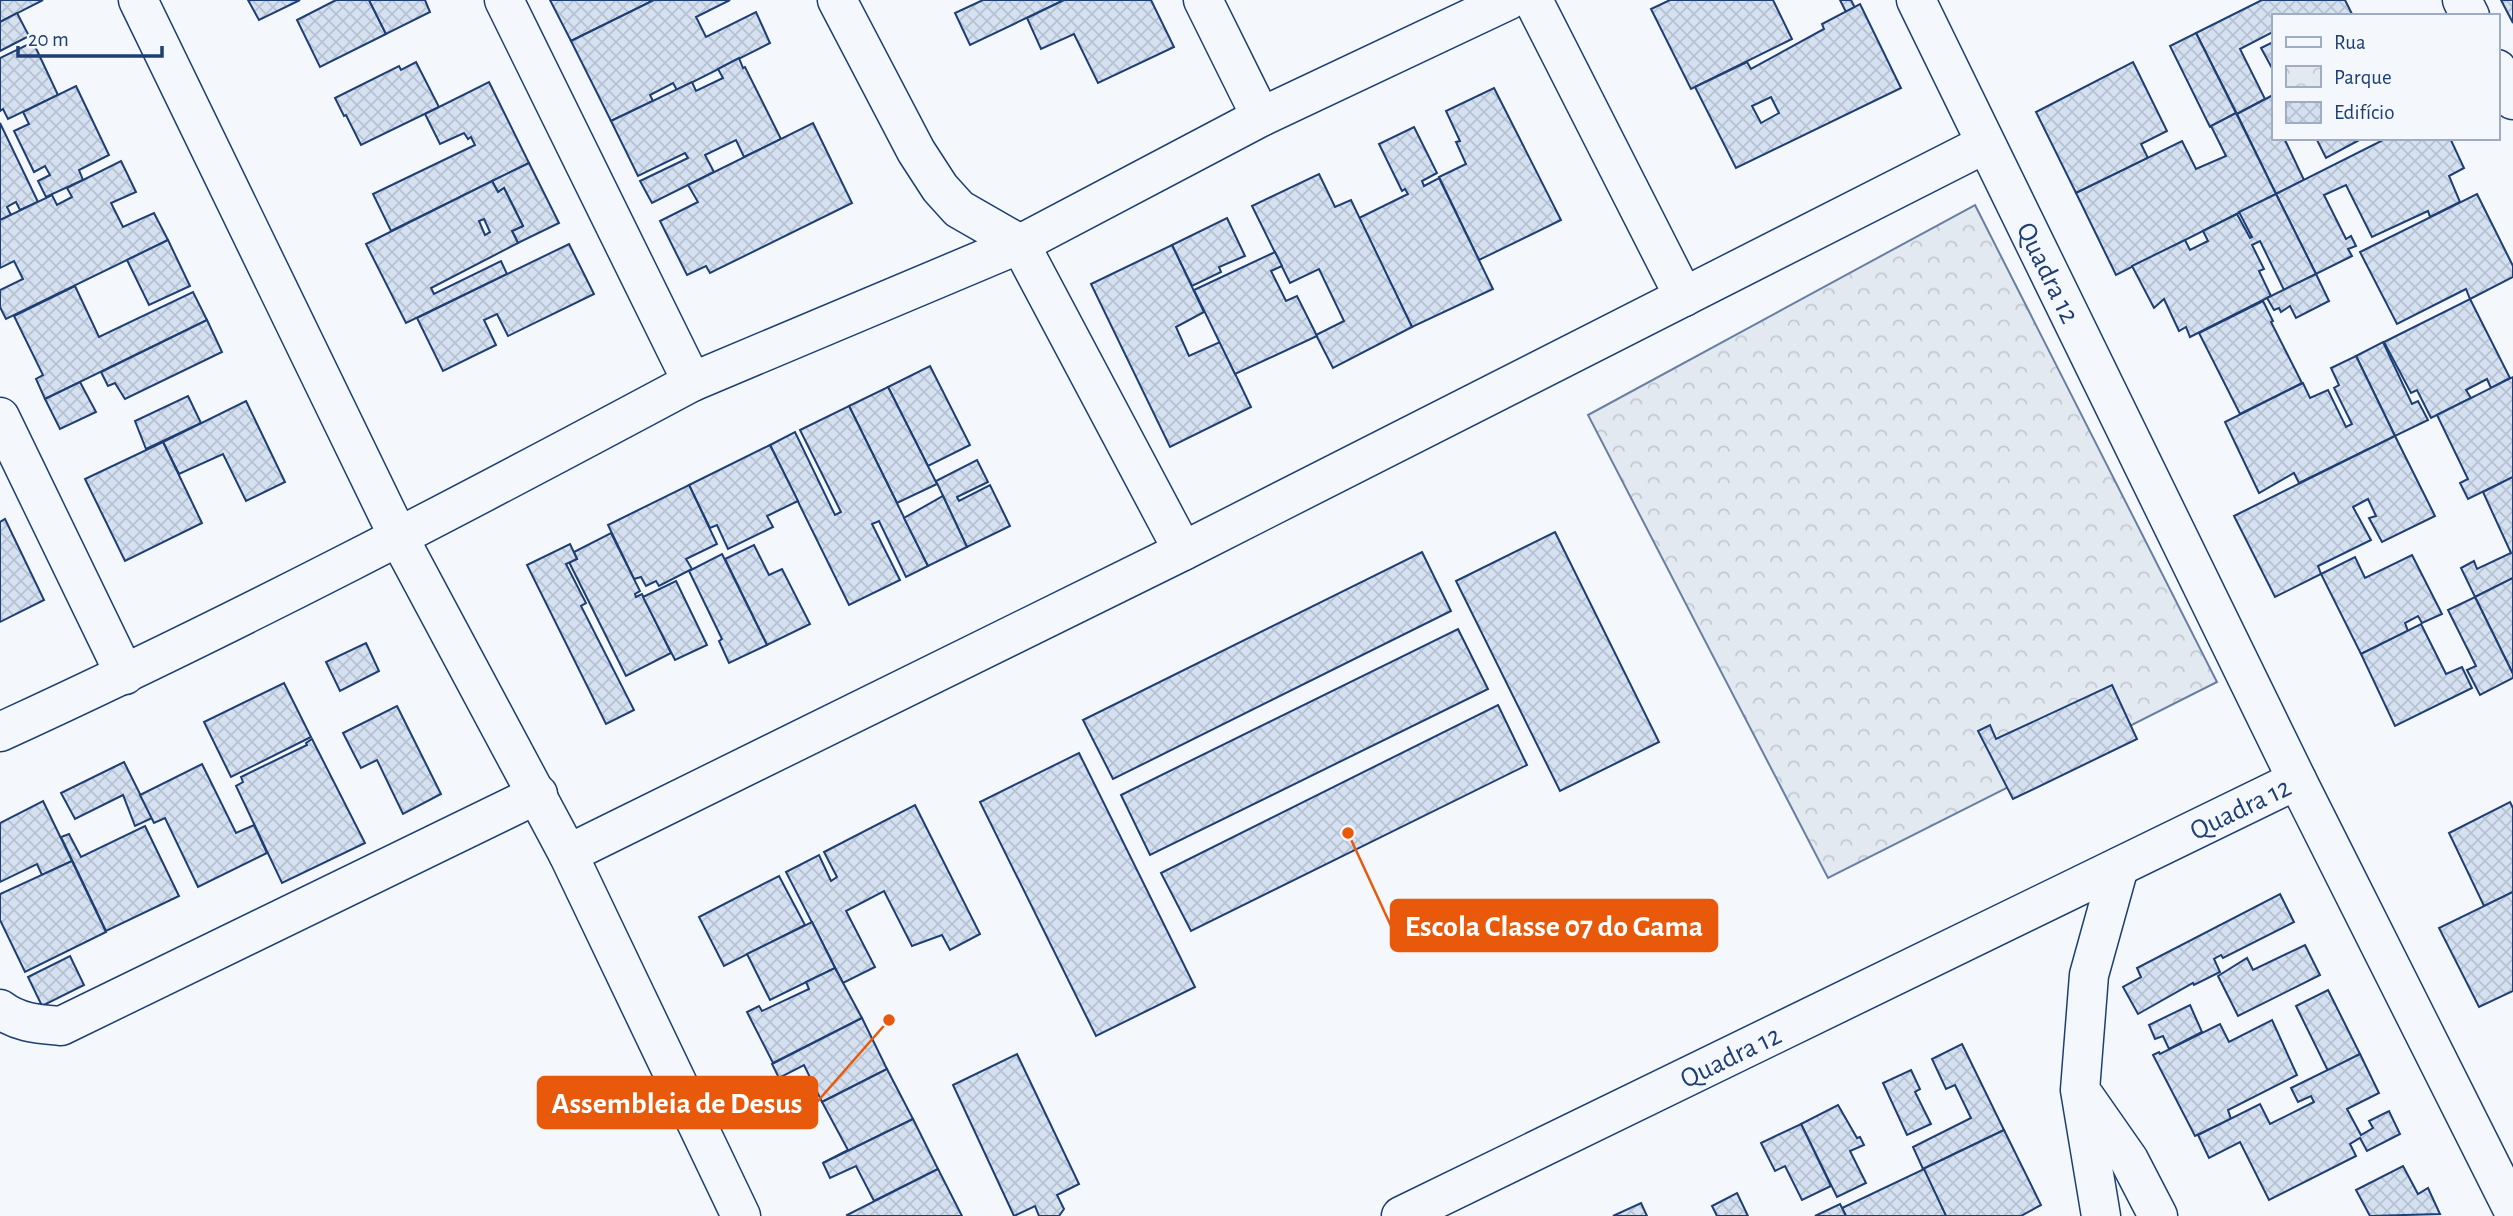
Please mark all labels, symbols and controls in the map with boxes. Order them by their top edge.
scale bar [18,14,161,58]
legend [2272,14,2499,140]
text: 20 m [28,29,69,50]
text: Rua [2334,32,2366,53]
text: Parque [2334,67,2392,88]
text: Edifício [2334,102,2394,123]
street label: Quadra 12 [2011,218,2084,328]
street label: Quadra 12 [2186,773,2296,846]
callout: Escola Classe 07 do Gama [1391,900,1717,951]
text: Escola Classe 07 do Gama [1405,912,1703,942]
street label: Quadra 12 [1676,1021,1786,1094]
callout: Assembleia de Desus [538,1077,817,1128]
text: Assembleia de Desus [552,1089,802,1119]

